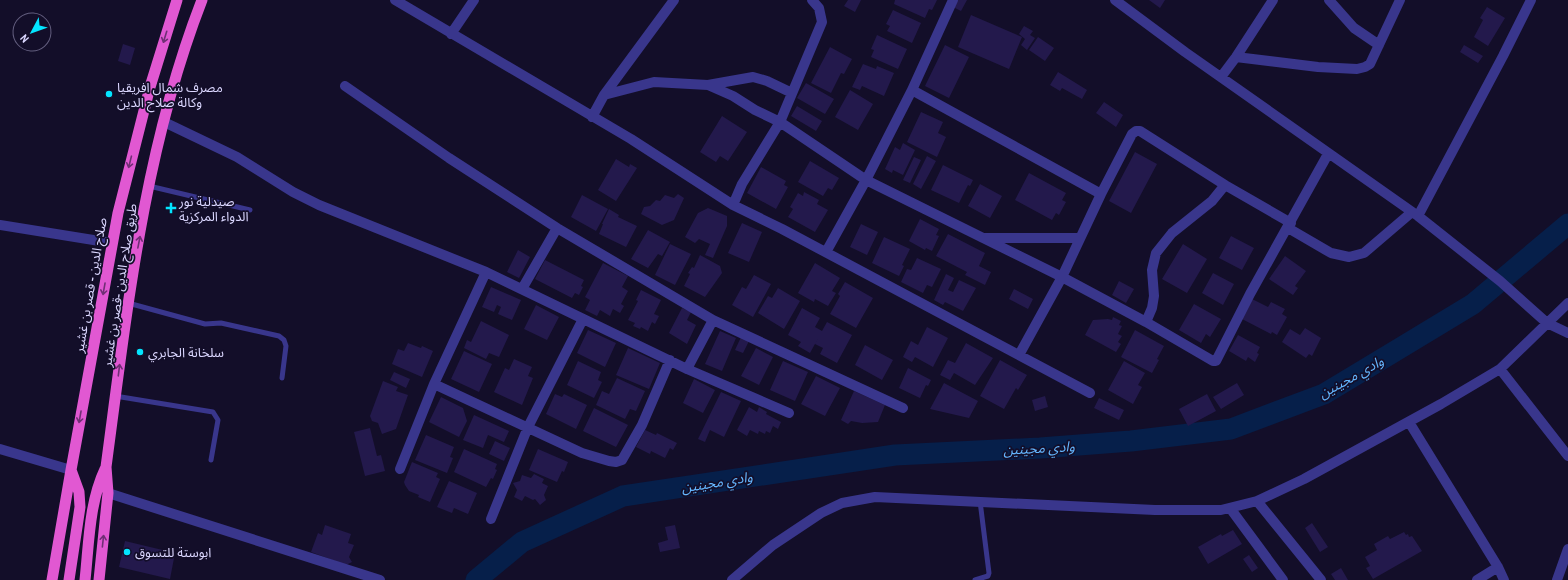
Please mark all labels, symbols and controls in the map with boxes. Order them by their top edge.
north arrow [12,12,52,52]
one-way arrow [161,30,168,43]
text: N [17,32,32,46]
place label: مصرف شمال افريقيا وكالة صلاح الدين [117,79,223,113]
marker: مصرف شمال افريقيا وكالة صلاح الدين [104,89,114,99]
one-way arrow [125,155,133,168]
place label: صيدلية نور الدواء المركزية [178,193,249,225]
street label: طريق صلاح الدين -قصر بن غشير [98,202,143,369]
marker: صيدلية نور الدواء المركزية [166,203,176,213]
street label: صلاح الدين - قصر بن غشير [70,216,113,355]
one-way arrow [135,236,143,249]
one-way arrow [99,283,107,296]
place label: سلخانة الجابري [148,344,224,363]
marker: سلخانة الجابري [135,347,145,357]
water label: وادي مجينين [1315,352,1388,404]
one-way arrow [115,364,123,377]
one-way arrow [76,411,84,424]
water label: وادي مجينين [1003,437,1075,461]
water label: وادي مجينين [680,467,754,499]
one-way arrow [99,535,107,548]
place label: ابوستة للتسوق [135,544,211,561]
marker: ابوستة للتسوق [122,547,132,557]

